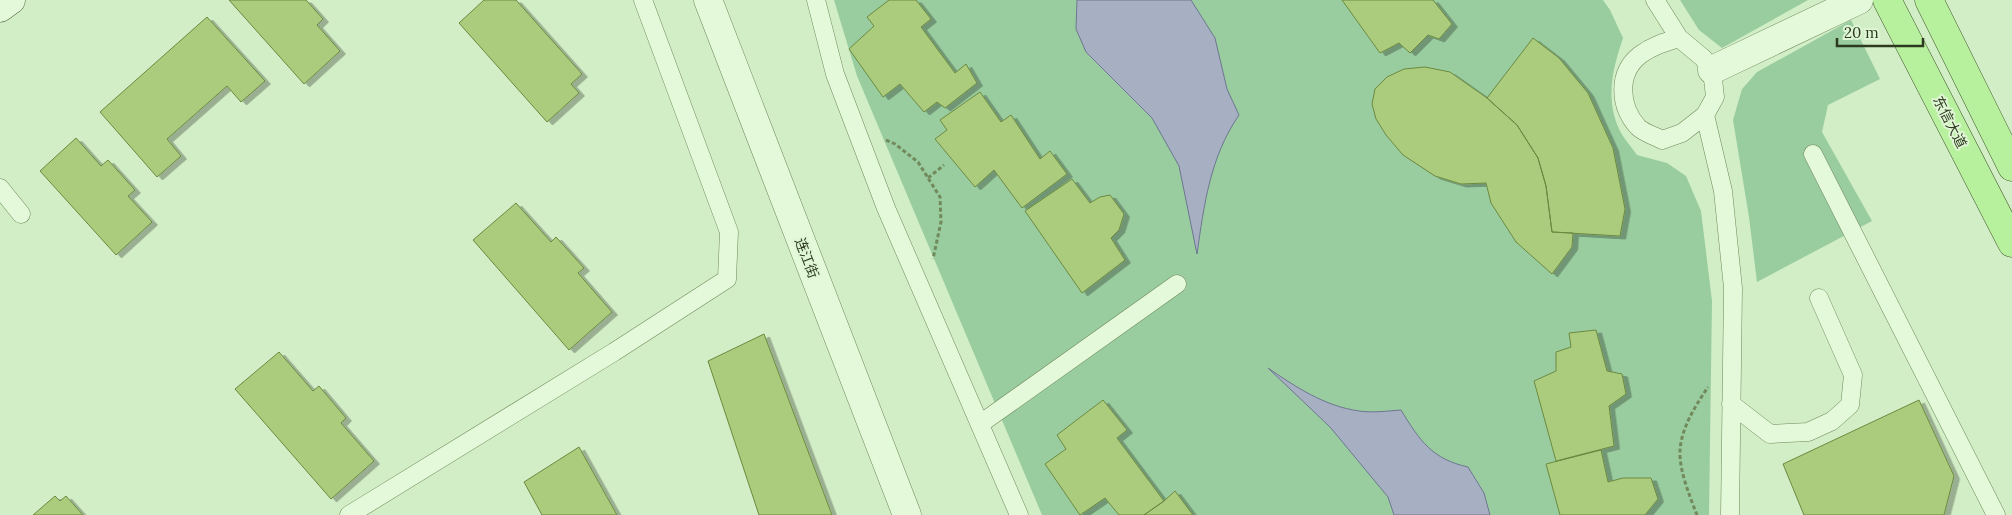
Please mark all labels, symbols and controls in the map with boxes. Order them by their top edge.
scale bar [1837,15,1923,47]
text: 20 m [1844,23,1879,42]
street label: 东信大道 [1929,93,1971,151]
street label: 连江街 [791,235,823,281]

